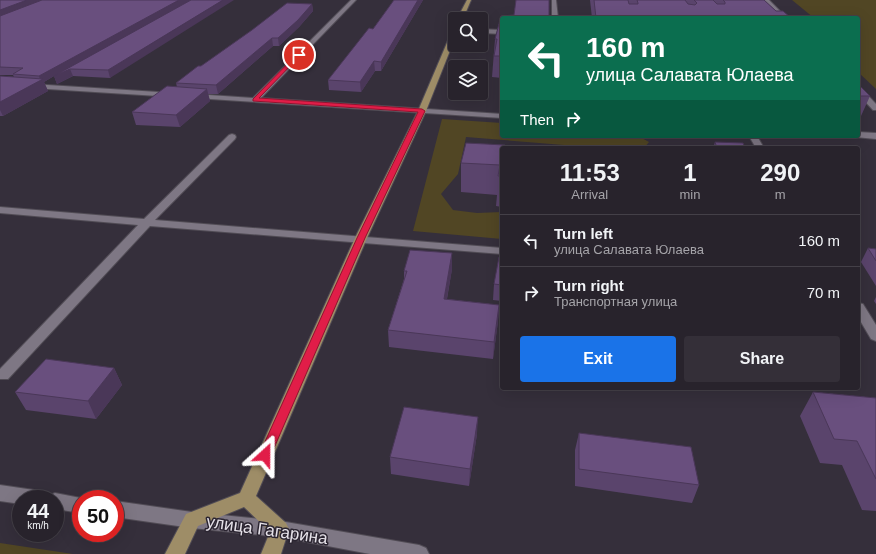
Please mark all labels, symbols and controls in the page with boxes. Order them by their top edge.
map controls [448,12,488,100]
button: search [448,12,488,52]
icon: left [520,32,572,84]
text: 160 m [586,32,665,63]
pin [282,38,316,72]
icon: arrive [288,44,310,66]
button: layers [448,60,488,100]
text: улица Салавата Юлаева [586,65,794,85]
icon: right [562,108,584,130]
text: Then [520,111,554,128]
text: 11:53 [560,159,620,186]
text: 1 [683,159,697,186]
text: 290 [760,159,800,186]
text: Arrival [571,187,608,202]
text: min [680,187,700,202]
text: m [775,187,786,202]
text: Turn left [554,225,613,242]
icon: left [520,230,542,252]
text: 160 m [798,232,840,249]
text: улица Салавата Юлаева [554,242,704,257]
text: Turn right [554,277,624,294]
icon: right [520,282,542,304]
text: 70 m [807,284,840,301]
text: Транспортная улица [554,294,677,309]
button: Exit [520,336,676,382]
button: Share [684,336,840,382]
position arrow [244,434,286,476]
speed limit sign: 50 [72,490,124,542]
text: 44 [27,500,49,522]
street label: улица Гагарина [205,512,329,548]
text: km/h [27,520,49,531]

